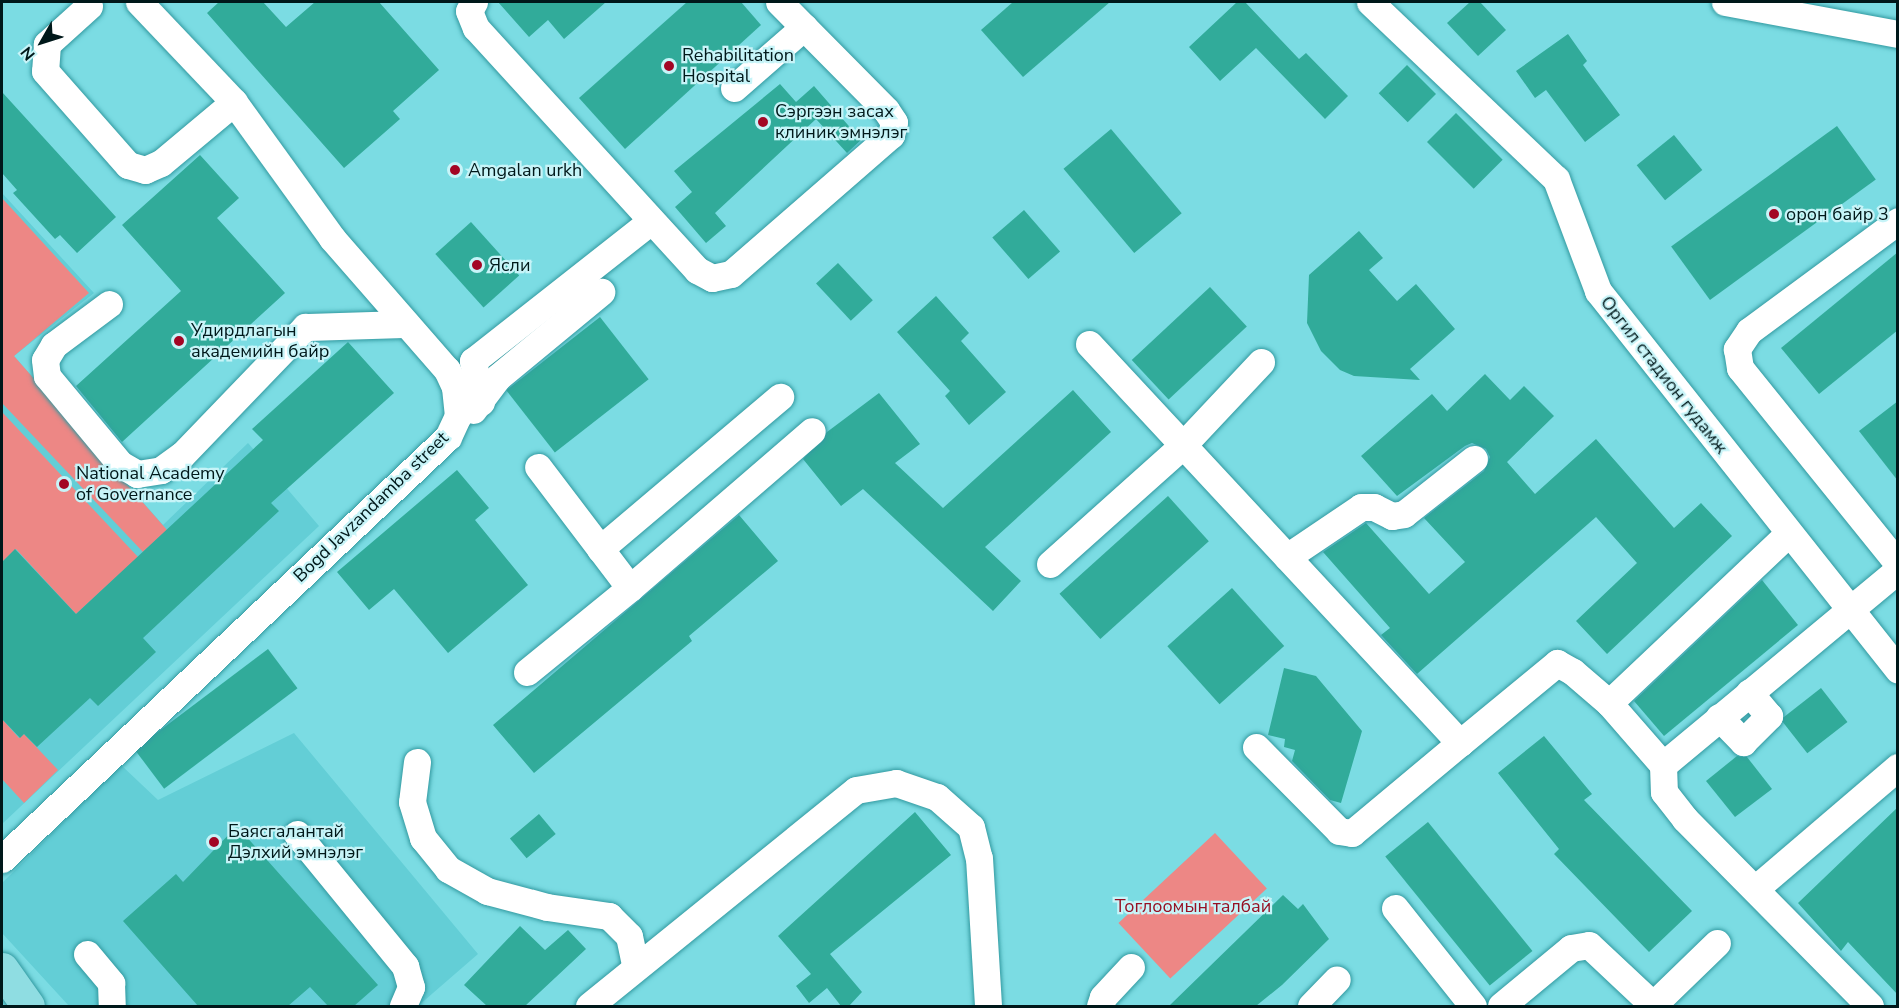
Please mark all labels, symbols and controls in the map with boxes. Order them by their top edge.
north arrow [12,12,72,72]
text: N [16,42,40,65]
place label: Rehabilitation Hospital [682,45,794,88]
marker: Rehabilitation Hospital [660,57,678,75]
place label: Сэргээн засах клиник эмнэлэг [775,101,907,144]
marker: Сэргээн засах клиник эмнэлэг [756,115,770,129]
place label: Amgalan urkh [468,159,582,181]
marker: Amgalan urkh [446,161,464,179]
place label: орон байр 3 [1786,203,1889,225]
marker: орон байр 3 [1767,207,1781,221]
place label: Ясли [489,254,530,276]
marker: Ясли [470,258,484,272]
street label: Оргил стадион гудамж [1596,292,1732,458]
place label: Удирдлагын академийн байр [191,320,329,362]
marker: Удирдлагын академийн байр [172,334,186,348]
street label: Bogd Javzandamba street [289,427,453,587]
place label: National Academy of Governance [76,463,225,506]
marker: National Academy of Governance [57,477,71,491]
place label: Баясгалантай Дэлхий эмнэлэг [228,821,363,864]
marker: Баясгалантай Дэлхий эмнэлэг [205,833,223,851]
park label: Тоглоомын талбай [1115,895,1271,917]

